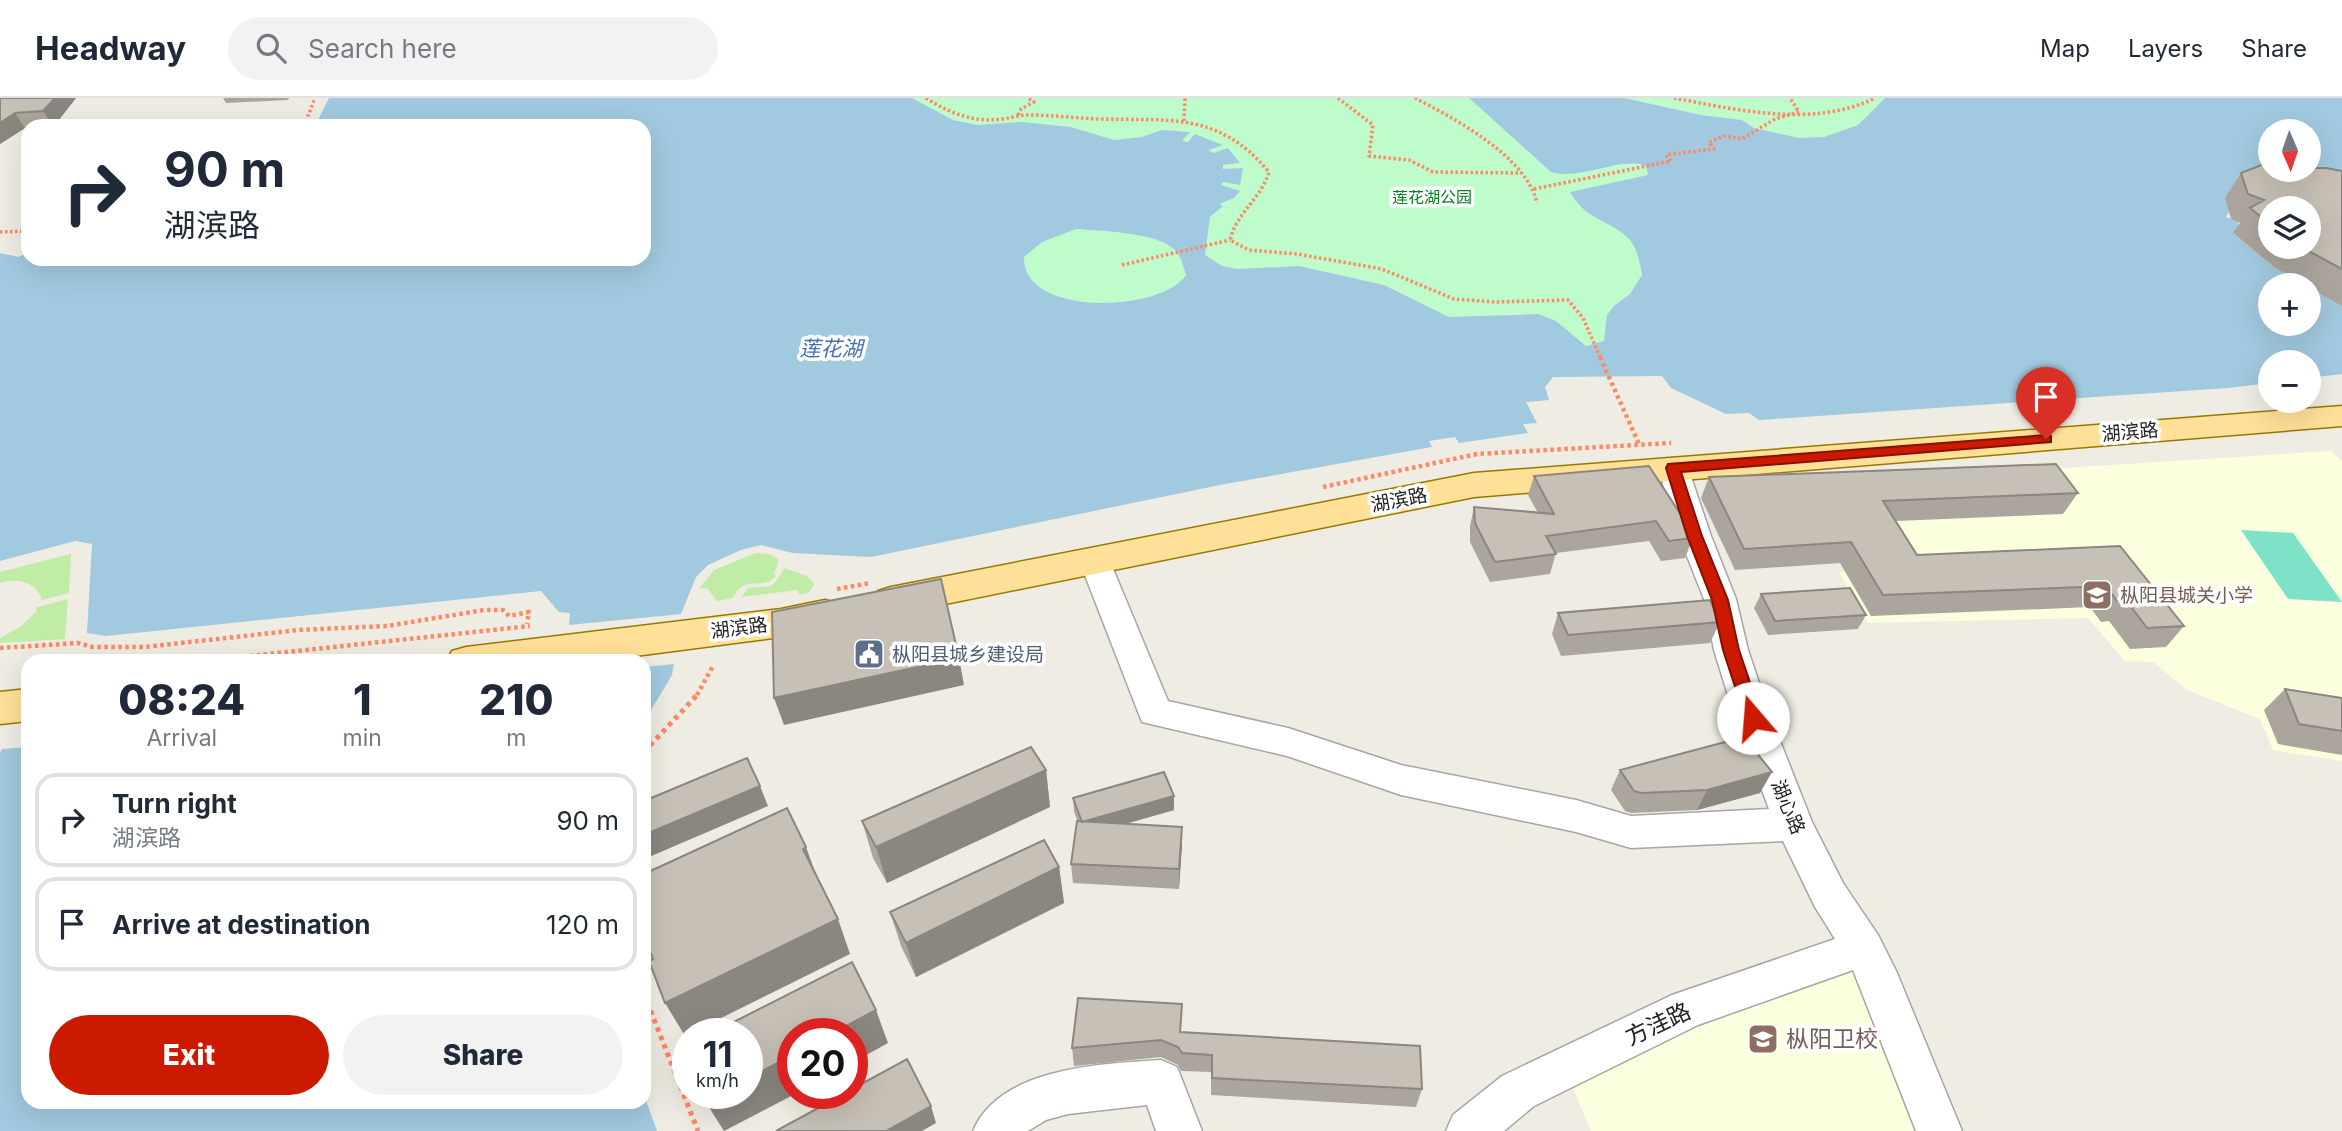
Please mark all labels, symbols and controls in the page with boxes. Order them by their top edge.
search box [228,17,718,80]
text: Headway [35,28,186,68]
icon: search [252,29,290,67]
text: Search here [308,33,457,64]
text: Map [2040,34,2090,63]
text: Layers [2128,34,2203,63]
text: Share [2241,34,2307,63]
north arrow [2258,119,2320,182]
map controls [2258,119,2321,413]
text: 90 m [164,140,285,199]
icon: right [49,147,140,238]
park label: 莲花湖公园 [1392,187,1472,207]
button: layers [2258,196,2321,259]
text: 湖滨路 [164,206,260,245]
button: + [2258,273,2321,336]
water label: 莲花湖 [800,336,865,361]
button: − [2258,350,2321,413]
pin [2016,367,2076,439]
icon: arrive [2027,378,2065,416]
street label: 湖滨路 [2101,418,2159,446]
street label: 湖滨路 [1369,483,1429,517]
school or university icon: 枞阳县城关小学 [2080,578,2114,612]
place label: 枞阳县城关小学 [2120,584,2253,607]
street label: 湖滨路 [709,613,769,643]
public building icon: 枞阳县城乡建设局 [852,637,886,671]
place label: 枞阳县城乡建设局 [892,643,1044,666]
text: 08:24 [118,674,245,725]
text: 1 [353,674,371,725]
text: 210 [479,674,554,725]
position arrow [1716,681,1790,755]
text: Arrival [146,724,217,752]
text: min [343,724,382,752]
text: m [506,724,526,752]
street label: 湖心路 [1766,776,1810,838]
text: Turn right [112,788,237,819]
icon: right [53,801,91,839]
text: 90 m [556,805,619,836]
text: 湖滨路 [112,824,181,852]
icon: arrive [53,905,91,943]
text: Arrive at destination [112,909,371,940]
text: 120 m [546,909,619,940]
street label: 方洼路 [1621,997,1695,1051]
button: Exit [49,1015,329,1095]
button: Share [343,1015,623,1095]
speed limit sign: 20 [777,1018,868,1109]
school or university icon: 枞阳卫校 [1746,1022,1780,1056]
place label: 枞阳卫校 [1786,1025,1878,1053]
text: 11 [702,1033,733,1075]
text: km/h [696,1070,739,1091]

